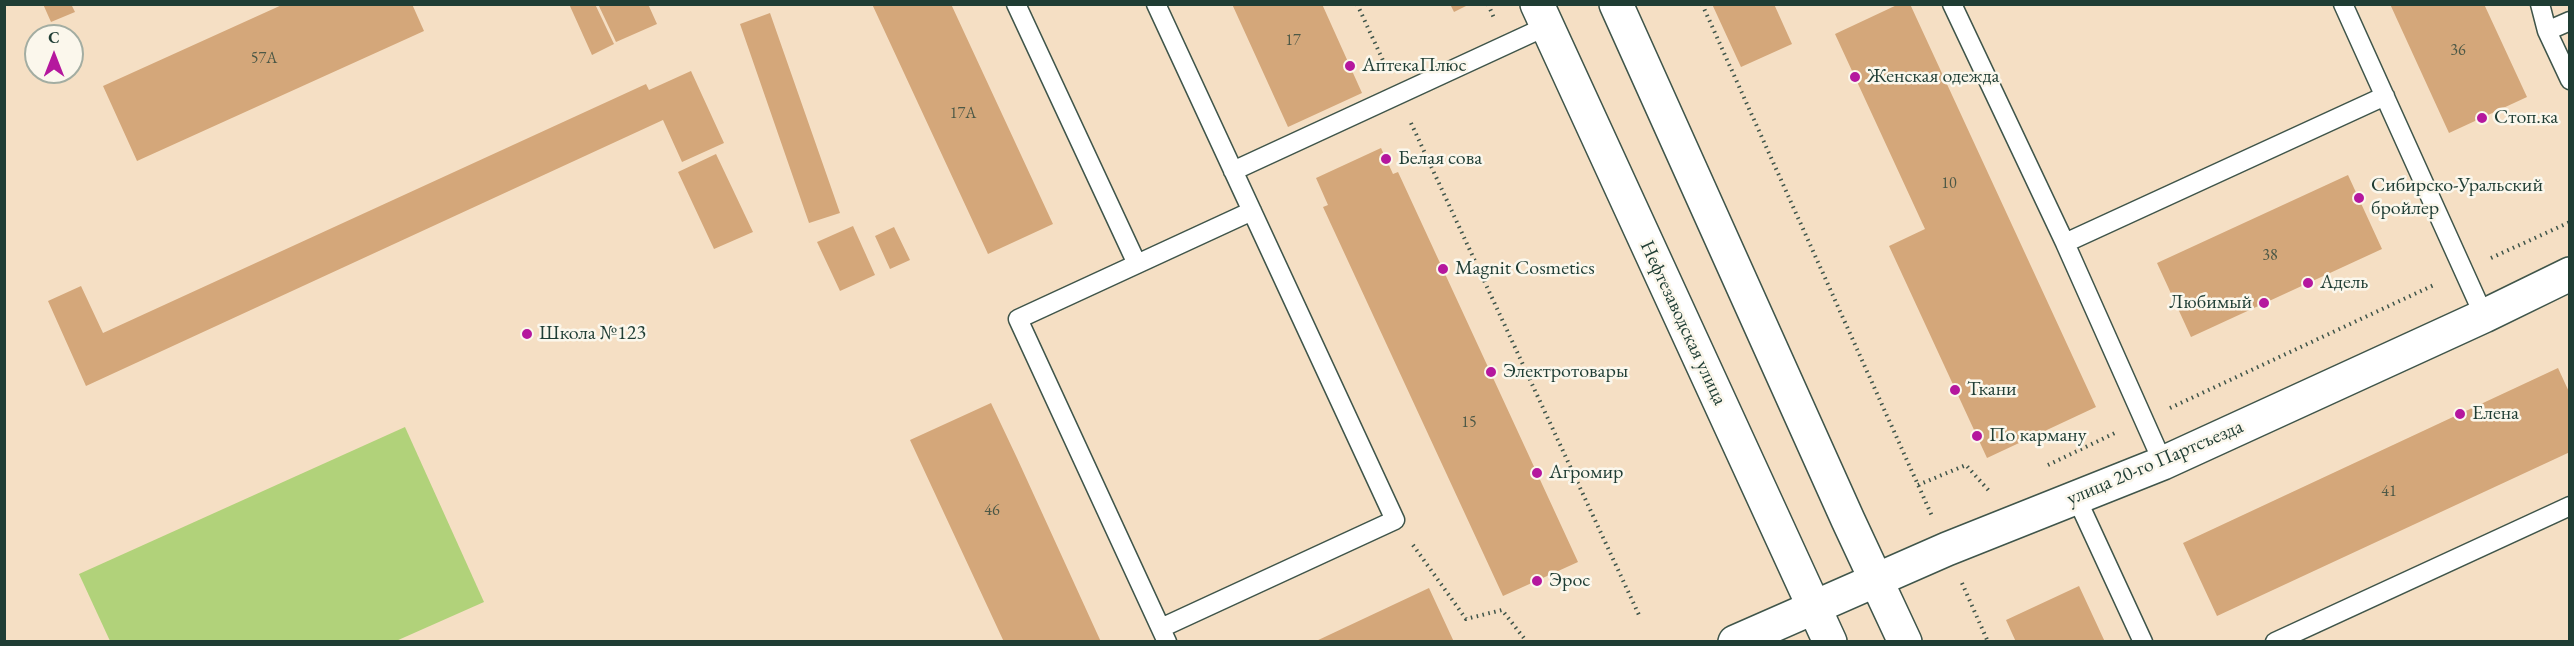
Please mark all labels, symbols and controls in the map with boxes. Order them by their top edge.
north arrow [24,24,84,84]
text: С [48,27,60,48]
house number: 17 [1285,31,1301,51]
house number: 36 [2450,41,2466,61]
house number: 57А [251,49,277,69]
place label: АптекаПлюс [1362,54,1467,78]
marker: АптекаПлюс [1343,59,1357,73]
place label: Женская одежда [1867,65,2000,89]
marker: Женская одежда [1848,70,1862,84]
house number: 17А [950,104,976,124]
place label: Стоп.ка [2494,106,2558,130]
marker: Стоп.ка [2475,111,2489,125]
place label: Белая сова [1398,147,1482,171]
marker: Белая сова [1379,152,1393,166]
house number: 10 [1941,174,1957,194]
place label: Сибирско-Уральский бройлер [2371,174,2543,221]
marker: Сибирско-Уральский бройлер [2352,191,2366,205]
street label: Нефтезаводская улица [1634,237,1732,409]
house number: 38 [2262,246,2278,266]
place label: Magnit Cosmetics [1455,257,1595,281]
marker: Magnit Cosmetics [1436,262,1450,276]
place label: Адель [2320,271,2368,295]
marker: Адель [2301,276,2315,290]
place label: Любимый [2169,291,2252,315]
marker: Любимый [2257,296,2271,310]
place label: Школа №123 [539,322,646,346]
marker: Школа №123 [520,327,534,341]
place label: Электротовары [1503,360,1628,384]
marker: Электротовары [1484,365,1498,379]
place label: Ткани [1967,378,2017,402]
marker: Ткани [1948,383,1962,397]
place label: Елена [2472,402,2519,426]
marker: Елена [2453,407,2467,421]
house number: 15 [1461,413,1477,433]
street label: улица 20-го Партсъезда [2063,415,2247,511]
place label: По карману [1989,424,2087,448]
marker: По карману [1970,429,1984,443]
place label: Агромир [1549,461,1623,485]
marker: Агромир [1530,466,1544,480]
house number: 41 [2381,482,2397,502]
house number: 46 [984,501,1000,521]
place label: Эрос [1549,569,1590,593]
marker: Эрос [1530,574,1544,588]

